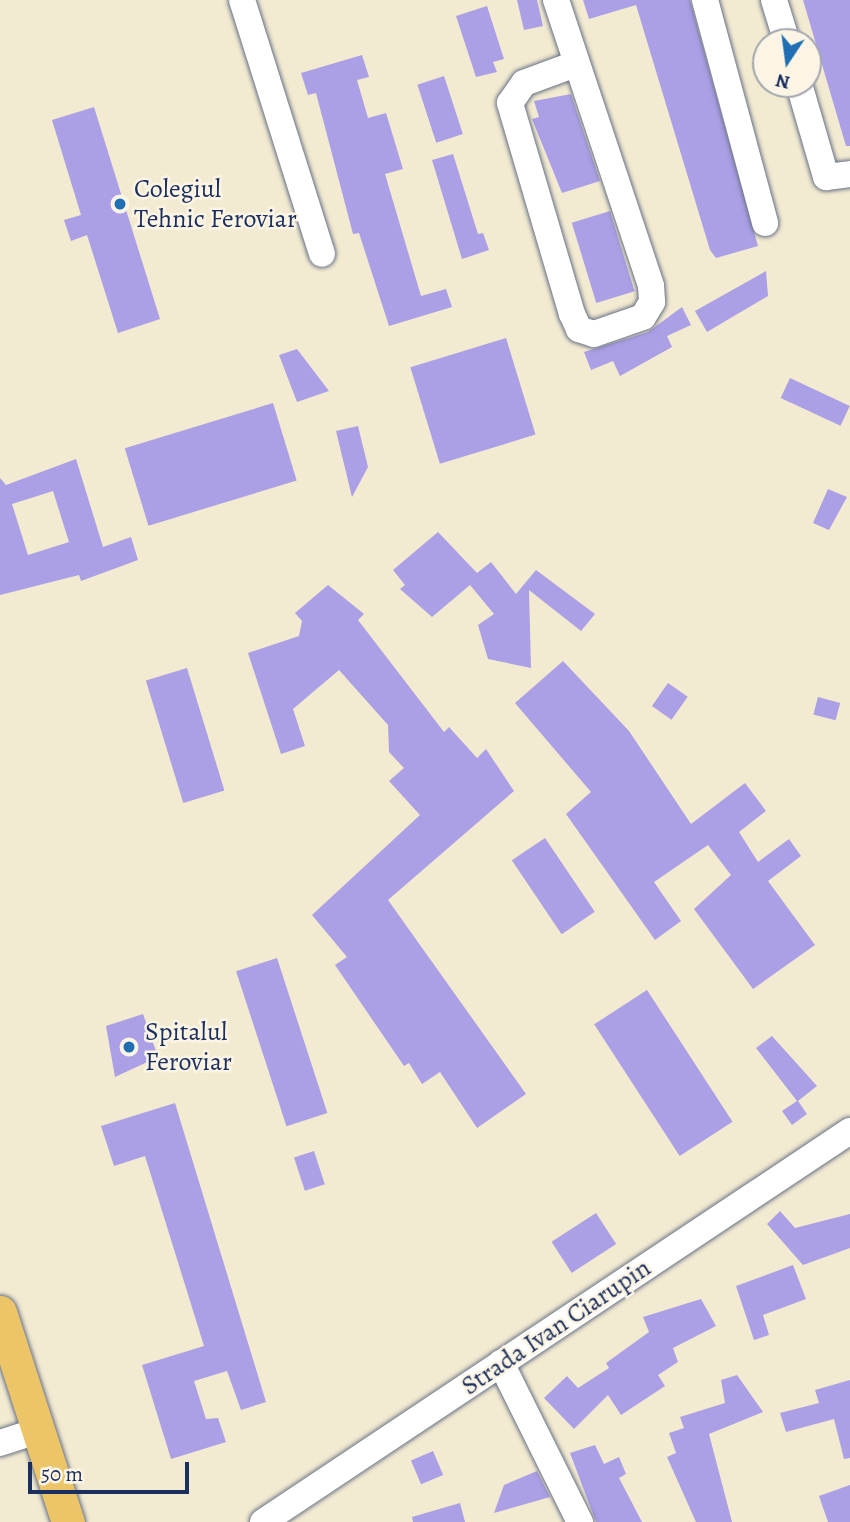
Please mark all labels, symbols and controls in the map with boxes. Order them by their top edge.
north arrow [752,28,822,98]
text: N [773,67,792,96]
place label: Colegiul Tehnic Feroviar [134,173,297,234]
marker: Colegiul Tehnic Feroviar [112,196,128,212]
place label: Spitalul Feroviar [145,1016,232,1078]
marker: Spitalul Feroviar [119,1037,139,1057]
street label: Strada Ivan Ciarupin [456,1252,656,1402]
scale bar [32,1448,192,1492]
text: 50 m [41,1460,83,1488]

